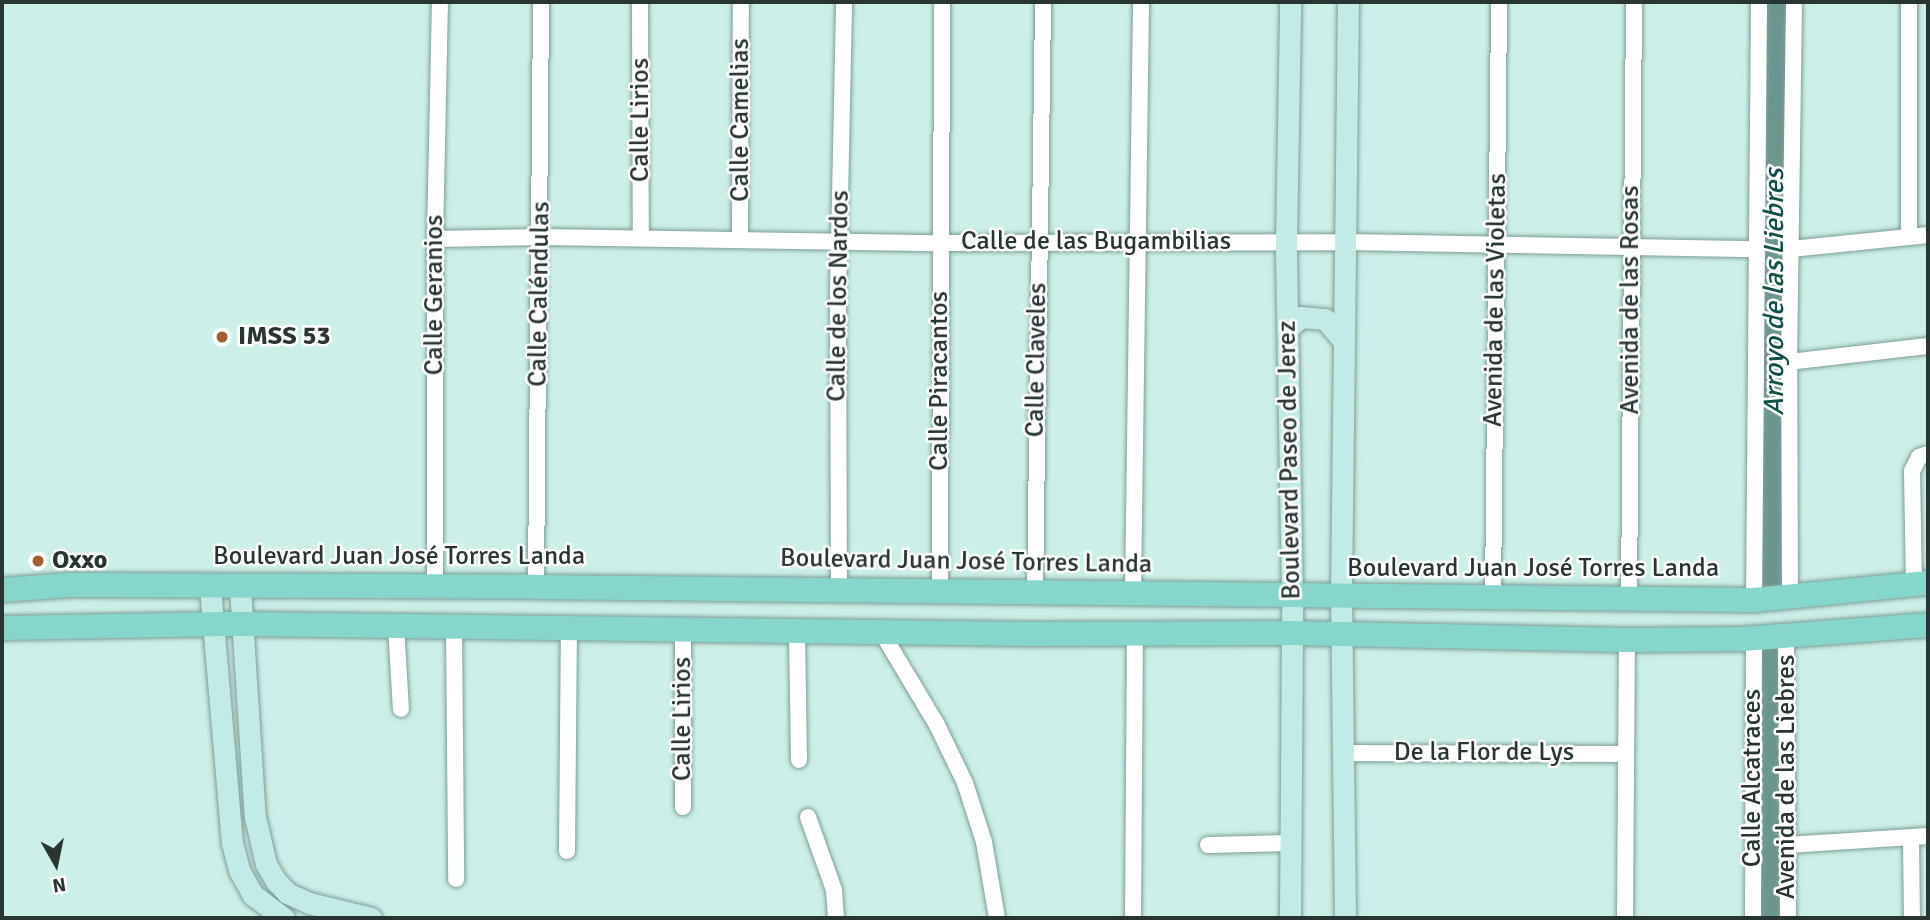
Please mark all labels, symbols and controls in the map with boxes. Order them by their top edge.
street label: Calle Camelias [725,38,757,202]
street label: Calle Lirios [625,58,657,182]
water label: Arroyo de las Liebres [1757,168,1791,416]
street label: Avenida de las Violetas [1478,173,1514,427]
street label: Avenida de las Rosas [1615,185,1647,415]
street label: Calle de los Nardos [822,190,856,402]
street label: Calle Caléndulas [523,201,557,387]
street label: Calle Geranios [419,215,451,375]
street label: Calle de las Bugambilias [961,226,1231,258]
street label: Calle Claveles [1020,282,1054,438]
street label: Calle Piracantos [924,291,956,471]
street label: Boulevard Paseo de Jerez [1272,320,1308,600]
place label: IMSS 53 [238,321,331,353]
marker: IMSS 53 [212,327,232,347]
street label: Boulevard Juan José Torres Landa [213,541,585,573]
street label: Boulevard Juan José Torres Landa [780,543,1152,581]
place label: Oxxo [52,545,107,577]
marker: Oxxo [30,553,46,569]
street label: Boulevard Juan José Torres Landa [1347,553,1719,585]
street label: Avenida de las Liebres [1771,655,1803,899]
street label: Calle Lirios [667,657,699,781]
street label: Calle Alcatraces [1737,689,1769,867]
street label: De la Flor de Lys [1394,737,1574,769]
north arrow [21,829,91,899]
text: N [51,872,68,898]

